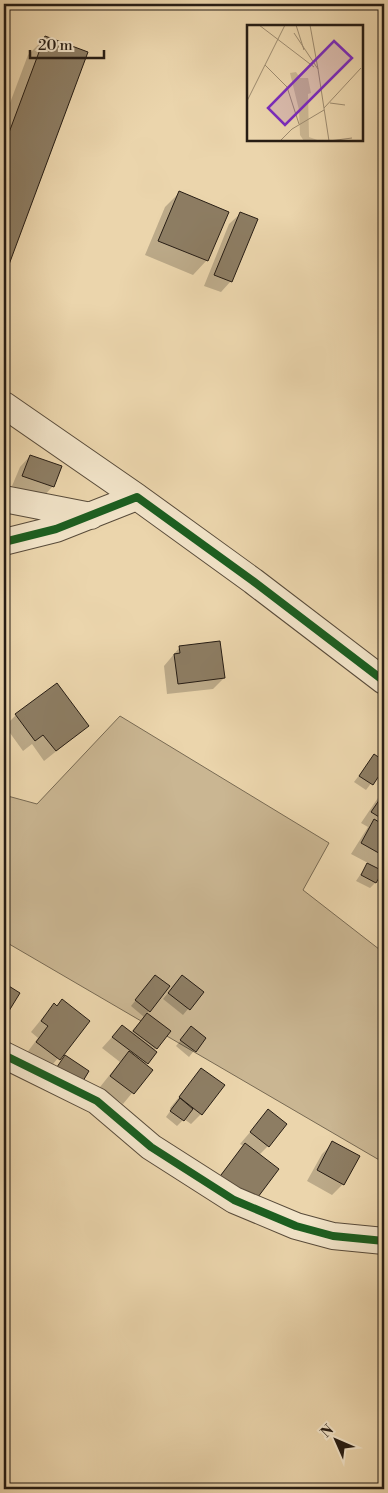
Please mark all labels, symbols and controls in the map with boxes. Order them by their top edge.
inset map [247,25,363,141]
scale bar [30,28,104,60]
text: 20 m [38,36,73,55]
north arrow [310,1416,360,1466]
text: N [317,1421,338,1442]

